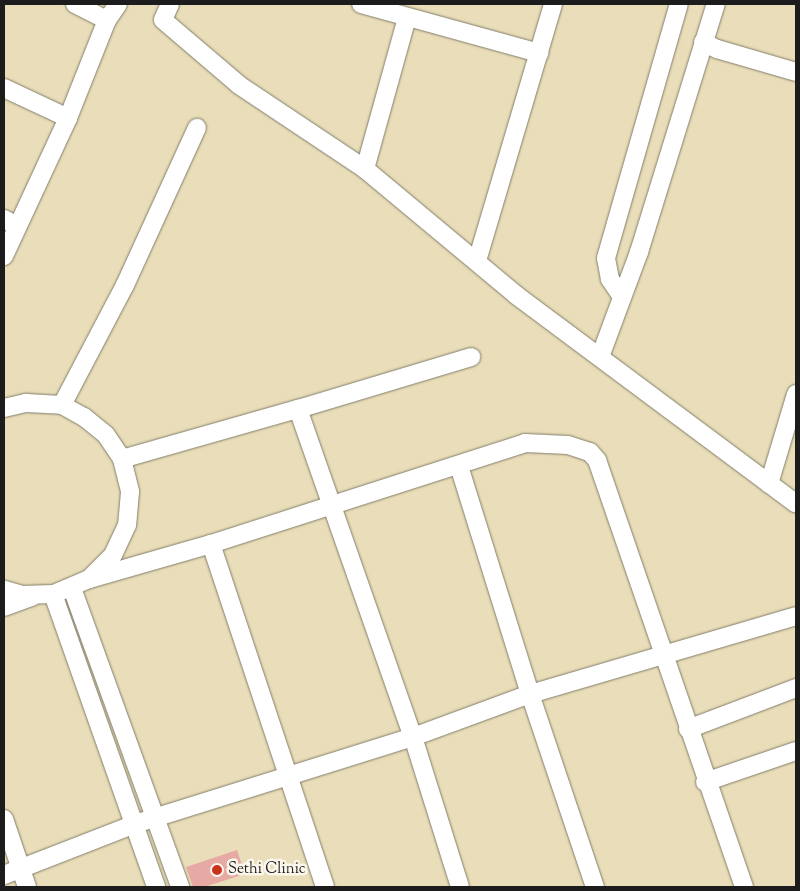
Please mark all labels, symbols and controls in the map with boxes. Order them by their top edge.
place label: Sethi Clinic [228,861,306,879]
marker: Sethi Clinic [210,863,224,877]

